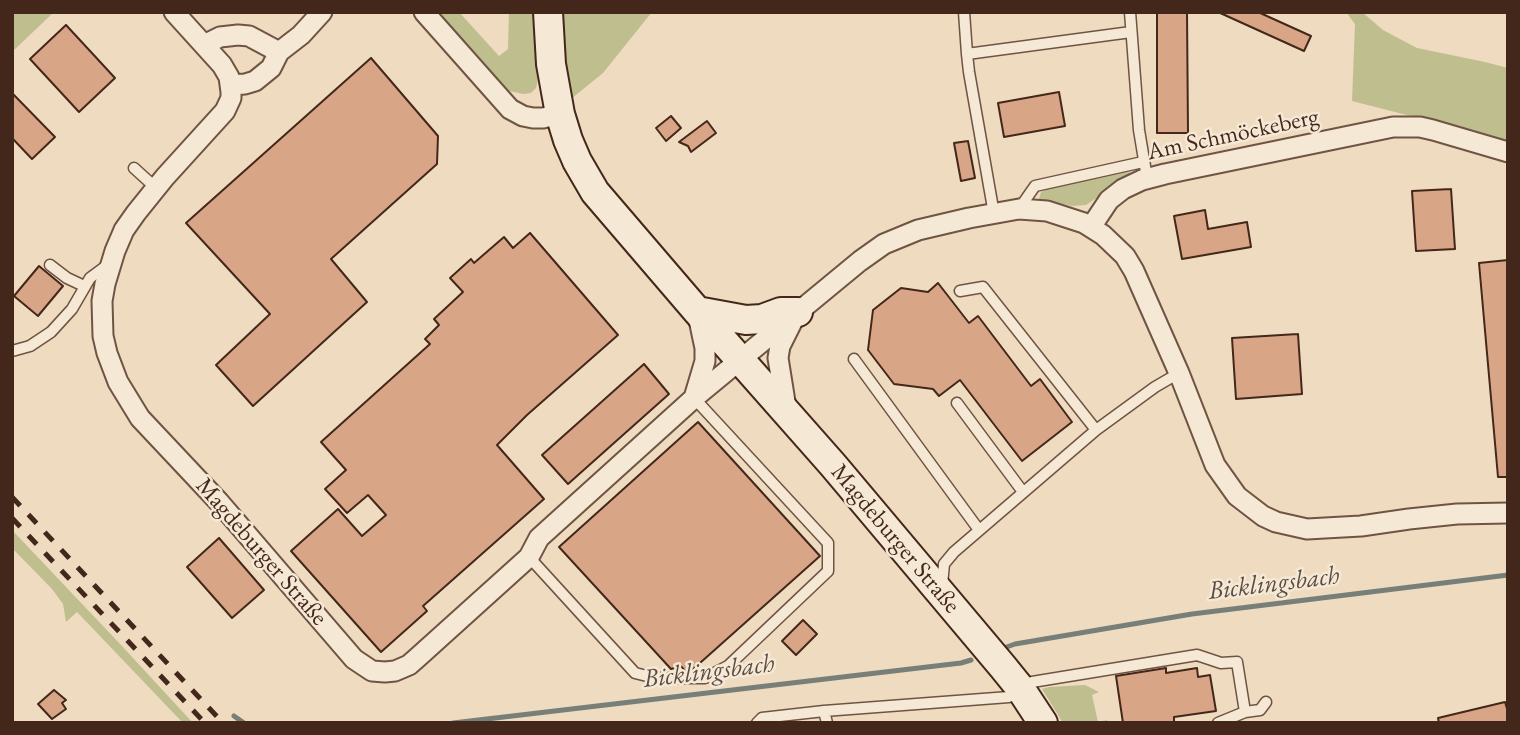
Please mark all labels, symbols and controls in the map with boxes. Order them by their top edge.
street label: Am Schmöckeberg [1145,103,1321,167]
street label: Magdeburger Straße [824,458,966,620]
street label: Magdeburger Straße [189,472,333,632]
water label: Bicklingsbach [1207,560,1341,608]
water label: Bicklingsbach [642,648,776,696]

